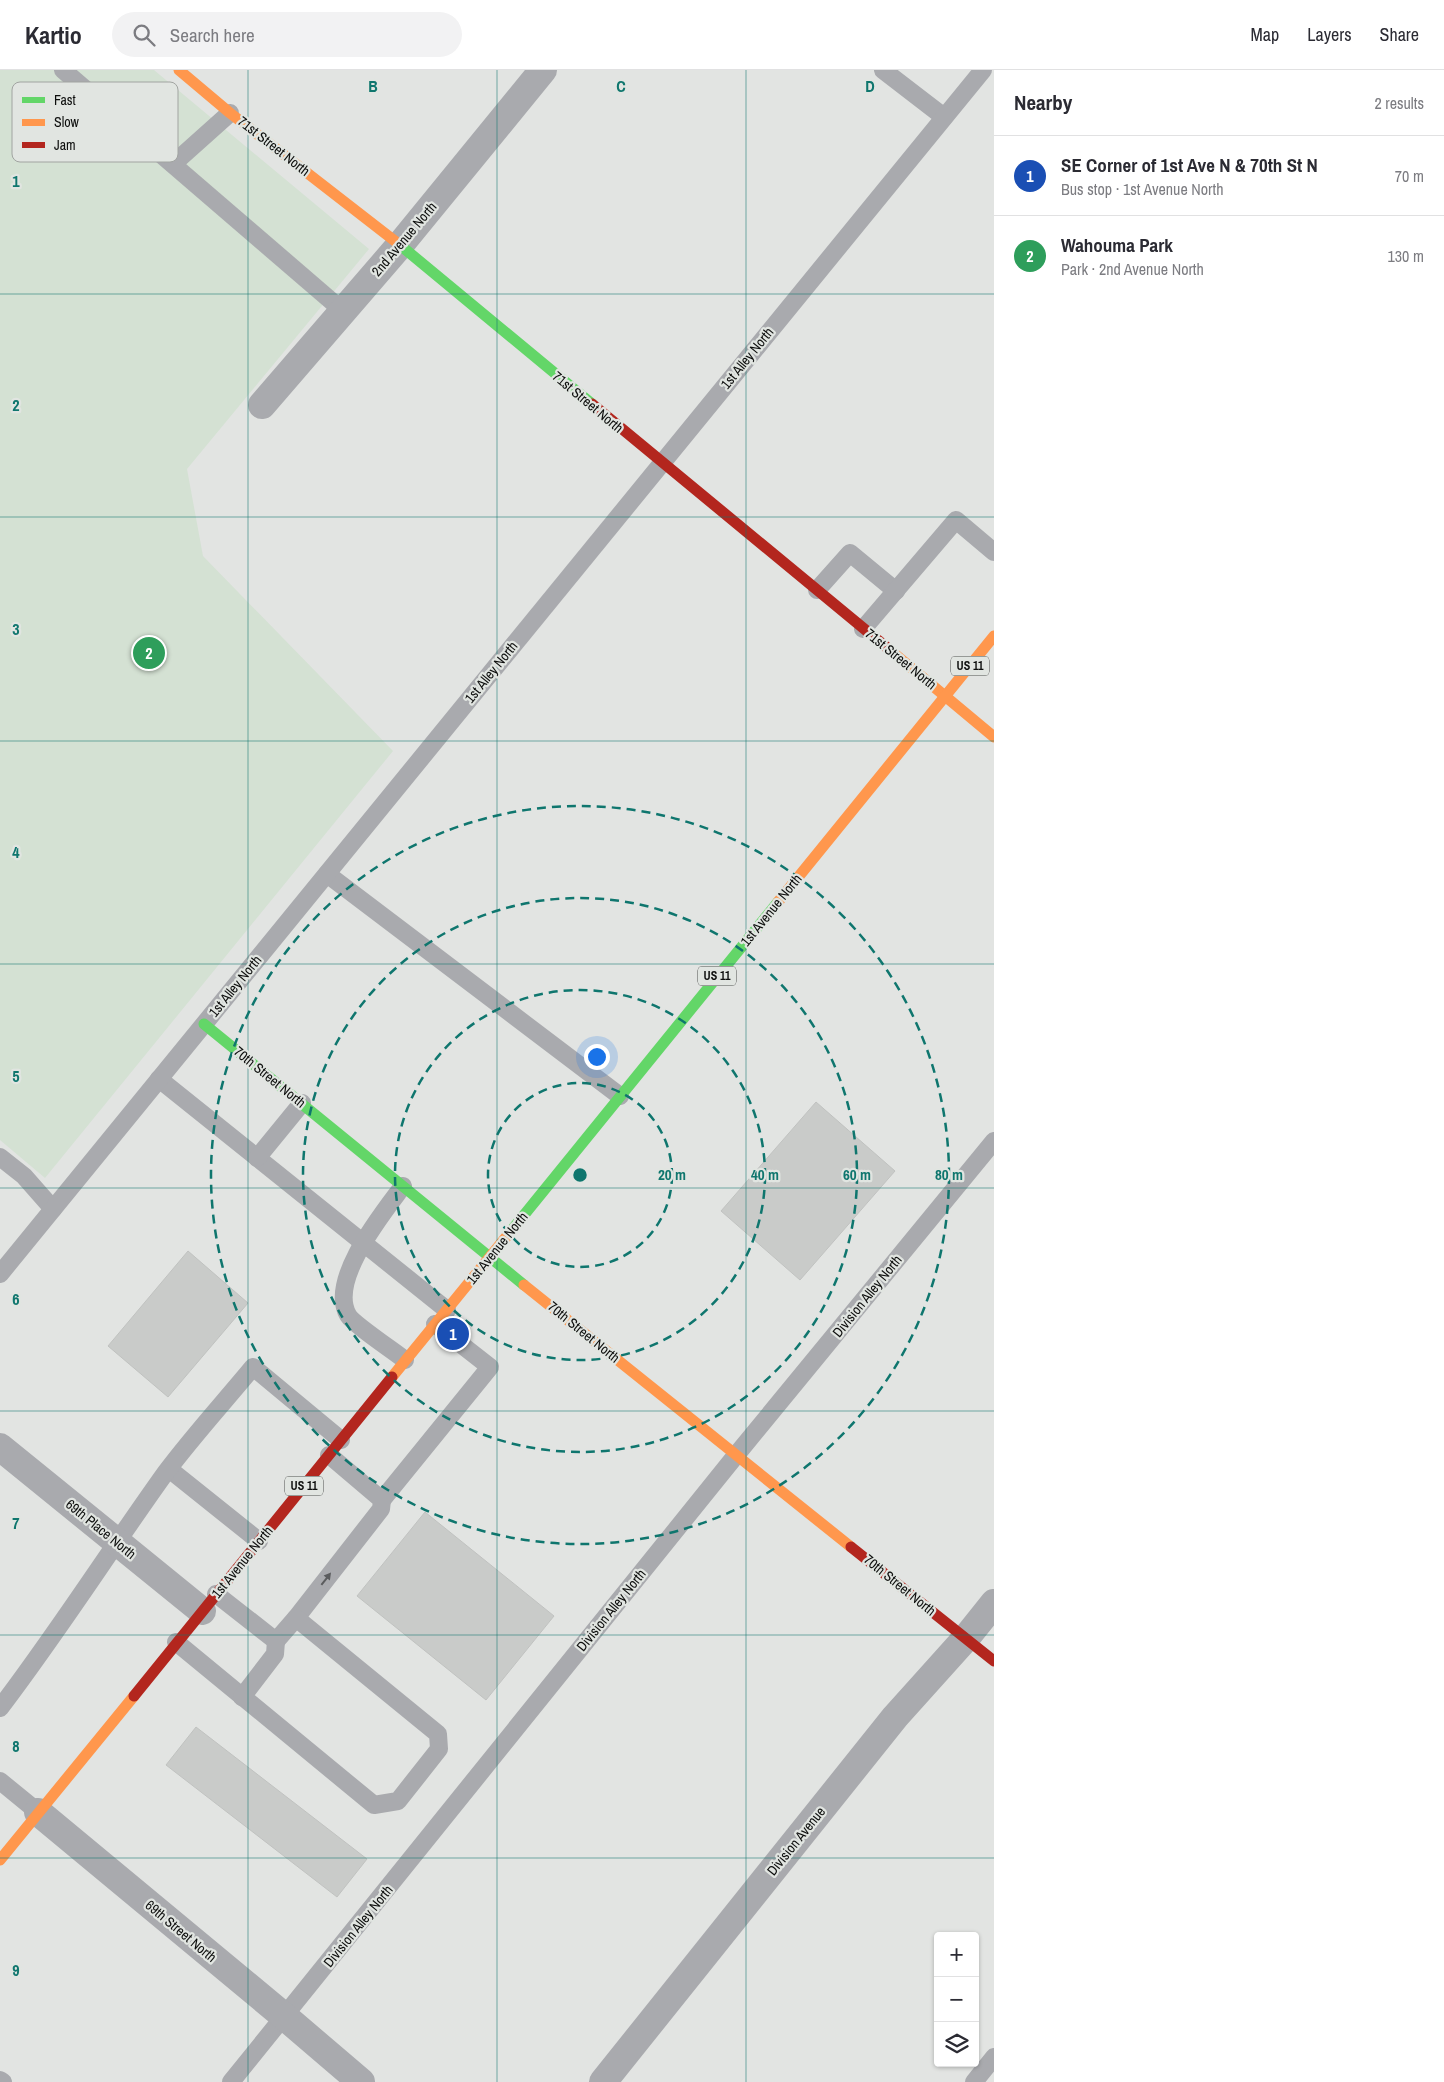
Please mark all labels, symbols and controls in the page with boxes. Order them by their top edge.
search box [112,12,462,57]
text: Kartio [25,19,82,51]
icon: search [130,21,158,49]
text: Search here [170,22,255,48]
text: Map [1251,22,1279,47]
text: Layers [1307,22,1352,47]
text: Share [1380,22,1419,47]
text: B [368,75,378,97]
text: C [616,75,626,97]
text: D [865,75,875,97]
legend [12,82,178,162]
text: Nearby [1014,88,1072,117]
text: Fast [54,91,76,109]
text: 2 results [1374,92,1424,114]
street label: 71st Street North [234,112,314,180]
text: Slow [54,113,80,131]
text: Jam [54,136,76,154]
text: SE Corner of 1st Ave N & 70th St N [1061,152,1318,178]
text: 1 [1026,165,1034,187]
text: 70 m [1395,165,1424,187]
text: 1 [12,170,20,192]
text: Bus stop · 1st Avenue North [1061,178,1223,200]
street label: 2nd Avenue North [368,198,440,280]
text: Wahouma Park [1061,232,1173,258]
text: 2 [1026,245,1034,267]
text: 130 m [1388,245,1424,267]
text: Park · 2nd Avenue North [1061,258,1204,280]
street label: 1st Alley North [717,324,777,392]
street label: 71st Street North [549,367,627,437]
text: 2 [12,394,20,416]
text: 3 [12,618,20,640]
street label: 71st Street North [862,625,940,693]
pin: 2 [133,634,165,672]
street label: 1st Alley North [461,638,521,706]
road number: US 11 [951,656,989,676]
text: 4 [12,841,20,863]
street label: 1st Avenue North [736,870,806,950]
street label: 1st Alley North [205,952,265,1020]
road number: US 11 [698,966,736,986]
street label: 70th Street North [230,1042,310,1112]
your location [584,1044,610,1070]
text: 5 [12,1065,20,1087]
text: 20 m [658,1164,686,1185]
text: 40 m [751,1164,779,1185]
text: 60 m [843,1164,871,1185]
text: 80 m [935,1164,963,1185]
centre of rings [571,1166,589,1184]
street label: 1st Avenue North [462,1208,532,1288]
street label: Division Alley North [828,1251,906,1341]
text: 6 [12,1288,20,1310]
street label: 70th Street North [544,1297,624,1367]
pin: 1 [437,1315,469,1353]
road number: US 11 [285,1476,323,1495]
street label: 69th Place North [62,1495,140,1563]
text: 7 [12,1512,20,1534]
street label: 1st Avenue North [207,1522,277,1602]
street label: 70th Street North [860,1550,940,1620]
street label: Division Alley North [572,1565,650,1655]
one-way arrow [320,1573,331,1586]
text: 8 [12,1735,20,1757]
street label: Division Avenue [763,1803,829,1879]
street label: Division Alley North [319,1881,397,1971]
street label: 69th Street North [142,1896,220,1966]
map controls [934,1932,979,2067]
button: + [934,1932,979,1977]
text: 9 [12,1959,20,1981]
button: − [934,1977,979,2022]
button: layers [934,2022,979,2067]

